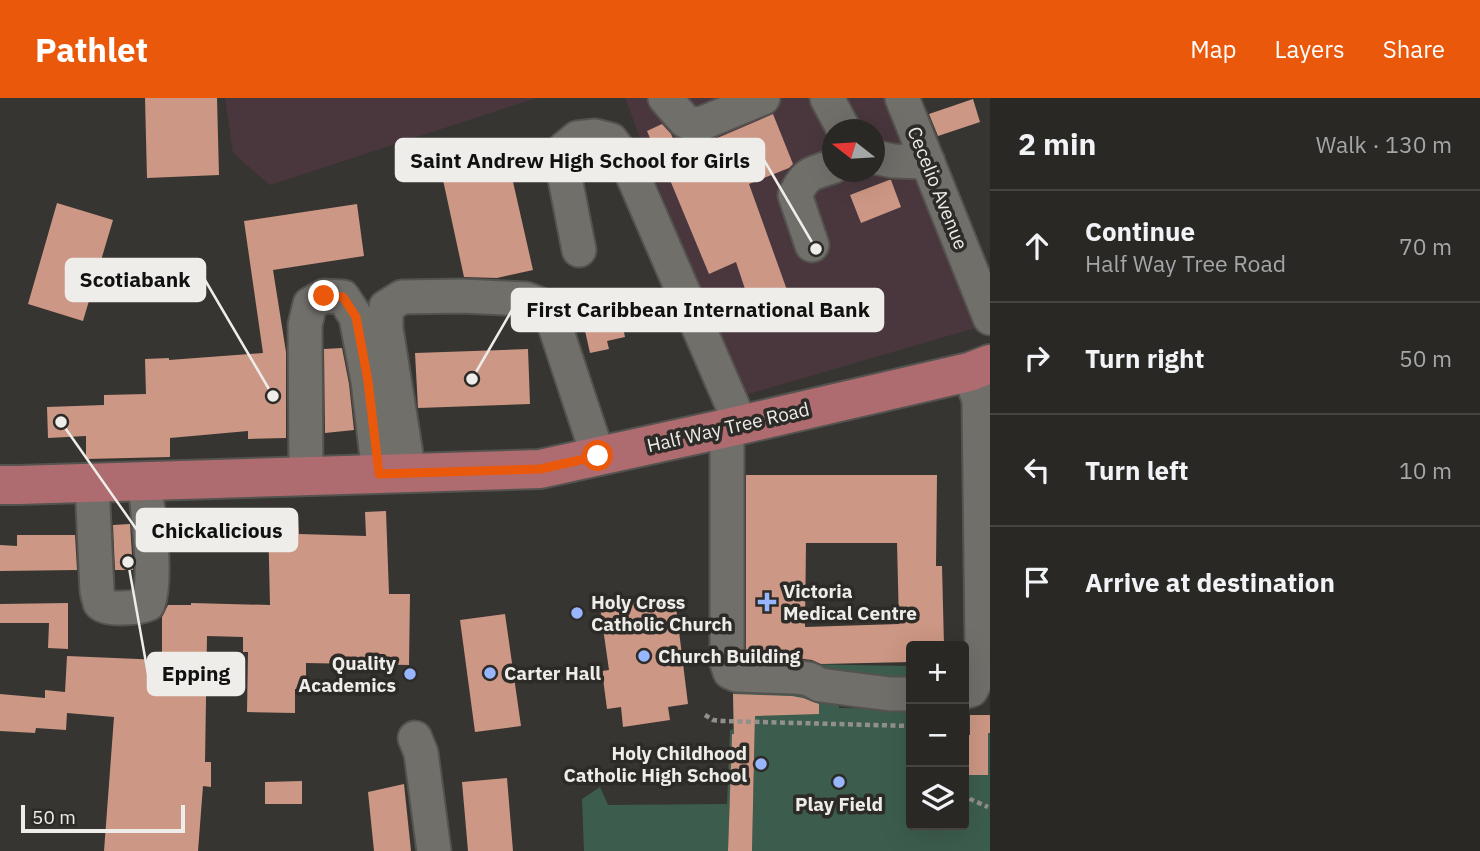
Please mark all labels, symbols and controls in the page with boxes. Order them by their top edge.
text: Pathlet [35,28,148,71]
text: Map [1190,33,1237,65]
text: Layers [1275,33,1345,65]
text: Share [1383,33,1445,65]
north arrow [822,119,885,182]
street label: Cecelio Avenue [902,123,974,253]
text: 2 min [1018,124,1096,163]
text: Walk · 130 m [1316,129,1452,159]
callout: Saint Andrew High School for Girls [396,139,764,181]
text: Saint Andrew High School for Girls [410,146,750,174]
text: Continue [1085,214,1195,248]
icon: ahead [1018,227,1056,265]
text: 70 m [1399,231,1452,261]
text: Half Way Tree Road [1085,248,1286,278]
callout: Scotiabank [66,259,205,301]
text: Scotiabank [80,265,191,293]
route end [308,280,339,311]
callout: First Caribbean International Bank [512,289,883,331]
text: First Caribbean International Bank [526,295,871,323]
icon: right [1018,339,1056,377]
text: Turn right [1085,341,1204,375]
text: 50 m [1399,343,1452,373]
street label: Half Way Tree Road [644,397,812,457]
route start [582,440,613,471]
icon: left [1018,451,1056,489]
text: Turn left [1085,453,1188,487]
text: 10 m [1399,455,1452,485]
callout: Chickalicious [137,509,297,551]
text: Chickalicious [151,516,283,544]
icon: arrive [1018,563,1056,601]
text: Arrive at destination [1085,565,1335,599]
place label: Victoria Medical Centre [783,579,917,625]
place label: Holy Cross Catholic Church [591,590,733,636]
marker: Victoria Medical Centre [757,592,777,612]
marker: Holy Cross Catholic Church [569,605,585,621]
map controls [906,641,969,830]
button: + [906,641,969,704]
place label: Church Building [658,644,801,668]
marker: Church Building [636,648,652,664]
place label: Quality Academics [298,651,397,697]
callout: Epping [148,653,244,695]
text: Epping [162,659,231,687]
place label: Carter Hall [504,661,601,685]
marker: Carter Hall [482,665,498,681]
marker: Quality Academics [402,666,418,682]
button: − [906,704,969,767]
place label: Holy Childhood Catholic High School [563,741,747,787]
marker: Holy Childhood Catholic High School [753,756,769,772]
button: layers [906,767,969,830]
marker: Play Field [831,774,847,790]
place label: Play Field [795,792,883,816]
scale bar [21,802,186,834]
text: 50 m [32,805,76,829]

